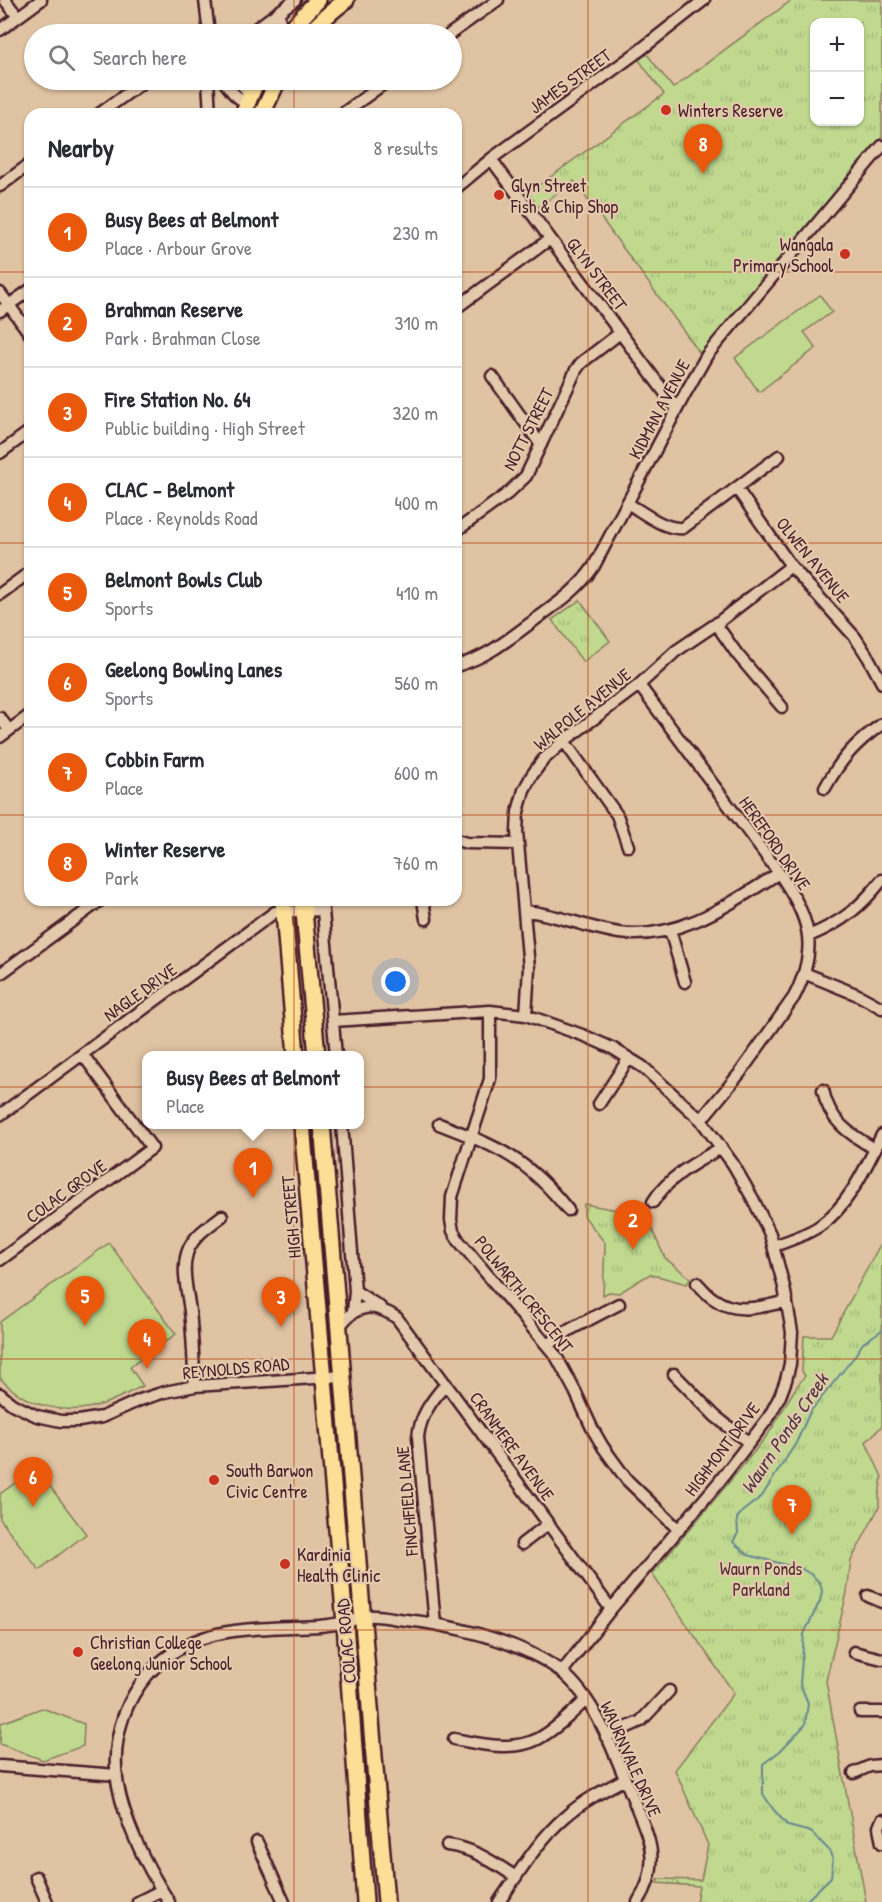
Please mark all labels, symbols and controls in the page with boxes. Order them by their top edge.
map controls [810,18,864,126]
button: + [810,18,864,72]
search box [24,24,462,90]
icon: search [45,41,78,74]
text: Search here [93,42,187,72]
street label: JAMES STREET [524,42,617,119]
button: − [810,72,864,126]
place label: Winters Reserve [678,98,783,123]
marker: Winters Reserve [659,103,673,117]
pin: 8 [684,124,722,174]
text: Nearby [48,130,114,165]
text: 8 results [373,134,438,161]
place label: Glyn Street Fish & Chip Shop [510,173,618,219]
marker: Glyn Street Fish & Chip Shop [492,188,506,202]
text: Busy Bees at Belmont [105,204,278,234]
text: 1 [64,219,71,246]
text: 230 m [393,219,438,246]
street label: GLYN STREET [561,232,633,316]
place label: Wangala Primary School [733,232,833,278]
text: Place · Arbour Grove [105,234,252,261]
marker: Wangala Primary School [838,247,852,261]
text: Brahman Reserve [105,294,243,324]
text: 2 [63,309,72,336]
text: 310 m [395,309,438,336]
text: Park · Brahman Close [105,324,261,351]
street label: KIDMAN AVENUE [622,355,696,463]
street label: NOTT STREET [496,383,560,475]
text: Fire Station No. 64 [105,384,251,414]
text: 3 [63,399,72,426]
text: 320 m [393,399,438,426]
text: Public building · High Street [105,414,305,441]
text: CLAC - Belmont [105,474,234,504]
text: 4 [64,489,71,516]
text: 400 m [394,489,438,516]
text: Place · Reynolds Road [105,504,258,531]
street label: OLWEN AVENUE [771,512,855,608]
text: Belmont Bowls Club [105,564,263,594]
text: 5 [63,579,72,606]
text: 410 m [396,579,438,606]
text: Sports [105,594,153,621]
text: Geelong Bowling Lanes [105,654,282,684]
street label: WALPOLE AVENUE [528,662,636,756]
text: 6 [64,669,71,696]
text: 560 m [394,669,438,696]
text: Sports [105,684,153,711]
text: Cobbin Farm [105,744,204,774]
text: 7 [63,759,72,786]
text: 600 m [394,759,438,786]
text: Place [105,774,144,801]
street label: HEREFORD DRIVE [733,791,817,895]
text: Winter Reserve [105,834,225,864]
text: 8 [63,849,72,876]
text: 760 m [393,849,438,876]
text: Park [105,864,138,891]
street label: NAGLE DRIVE [98,957,182,1027]
your location [381,967,410,996]
popup [142,1051,364,1129]
text: Busy Bees at Belmont [166,1062,340,1092]
text: Place [166,1092,205,1119]
pin: 1 [234,1148,272,1198]
street label: COLAC GROVE [21,1153,112,1229]
street label: HIGH STREET [275,1174,307,1259]
pin: 2 [614,1200,652,1250]
street label: POLWARTH CRESCENT [469,1230,580,1358]
pin: 5 [66,1276,104,1326]
pin: 3 [262,1278,300,1327]
pin: 4 [128,1320,166,1369]
street label: REYNOLDS ROAD [182,1351,291,1385]
water label: Waurn Ponds Creek [734,1366,835,1498]
street label: CRANMERE AVENUE [464,1386,560,1506]
street label: HIGHMONT DRIVE [678,1397,766,1501]
street label: FINCHFIELD LANE [390,1445,424,1558]
pin: 6 [14,1458,52,1507]
place label: South Barwon Civic Centre [226,1458,313,1504]
marker: South Barwon Civic Centre [207,1473,221,1487]
pin: 7 [772,1486,812,1535]
place label: Kardinia Health Clinic [297,1542,380,1588]
park label: Waurn Ponds Parkland [720,1556,802,1602]
marker: Kardinia Health Clinic [278,1557,292,1571]
street label: COLAC ROAD [330,1597,362,1684]
place label: Christian College Geelong Junior School [90,1630,232,1676]
marker: Christian College Geelong Junior School [71,1645,85,1659]
street label: WAURNVALE DRIVE [594,1697,668,1821]

